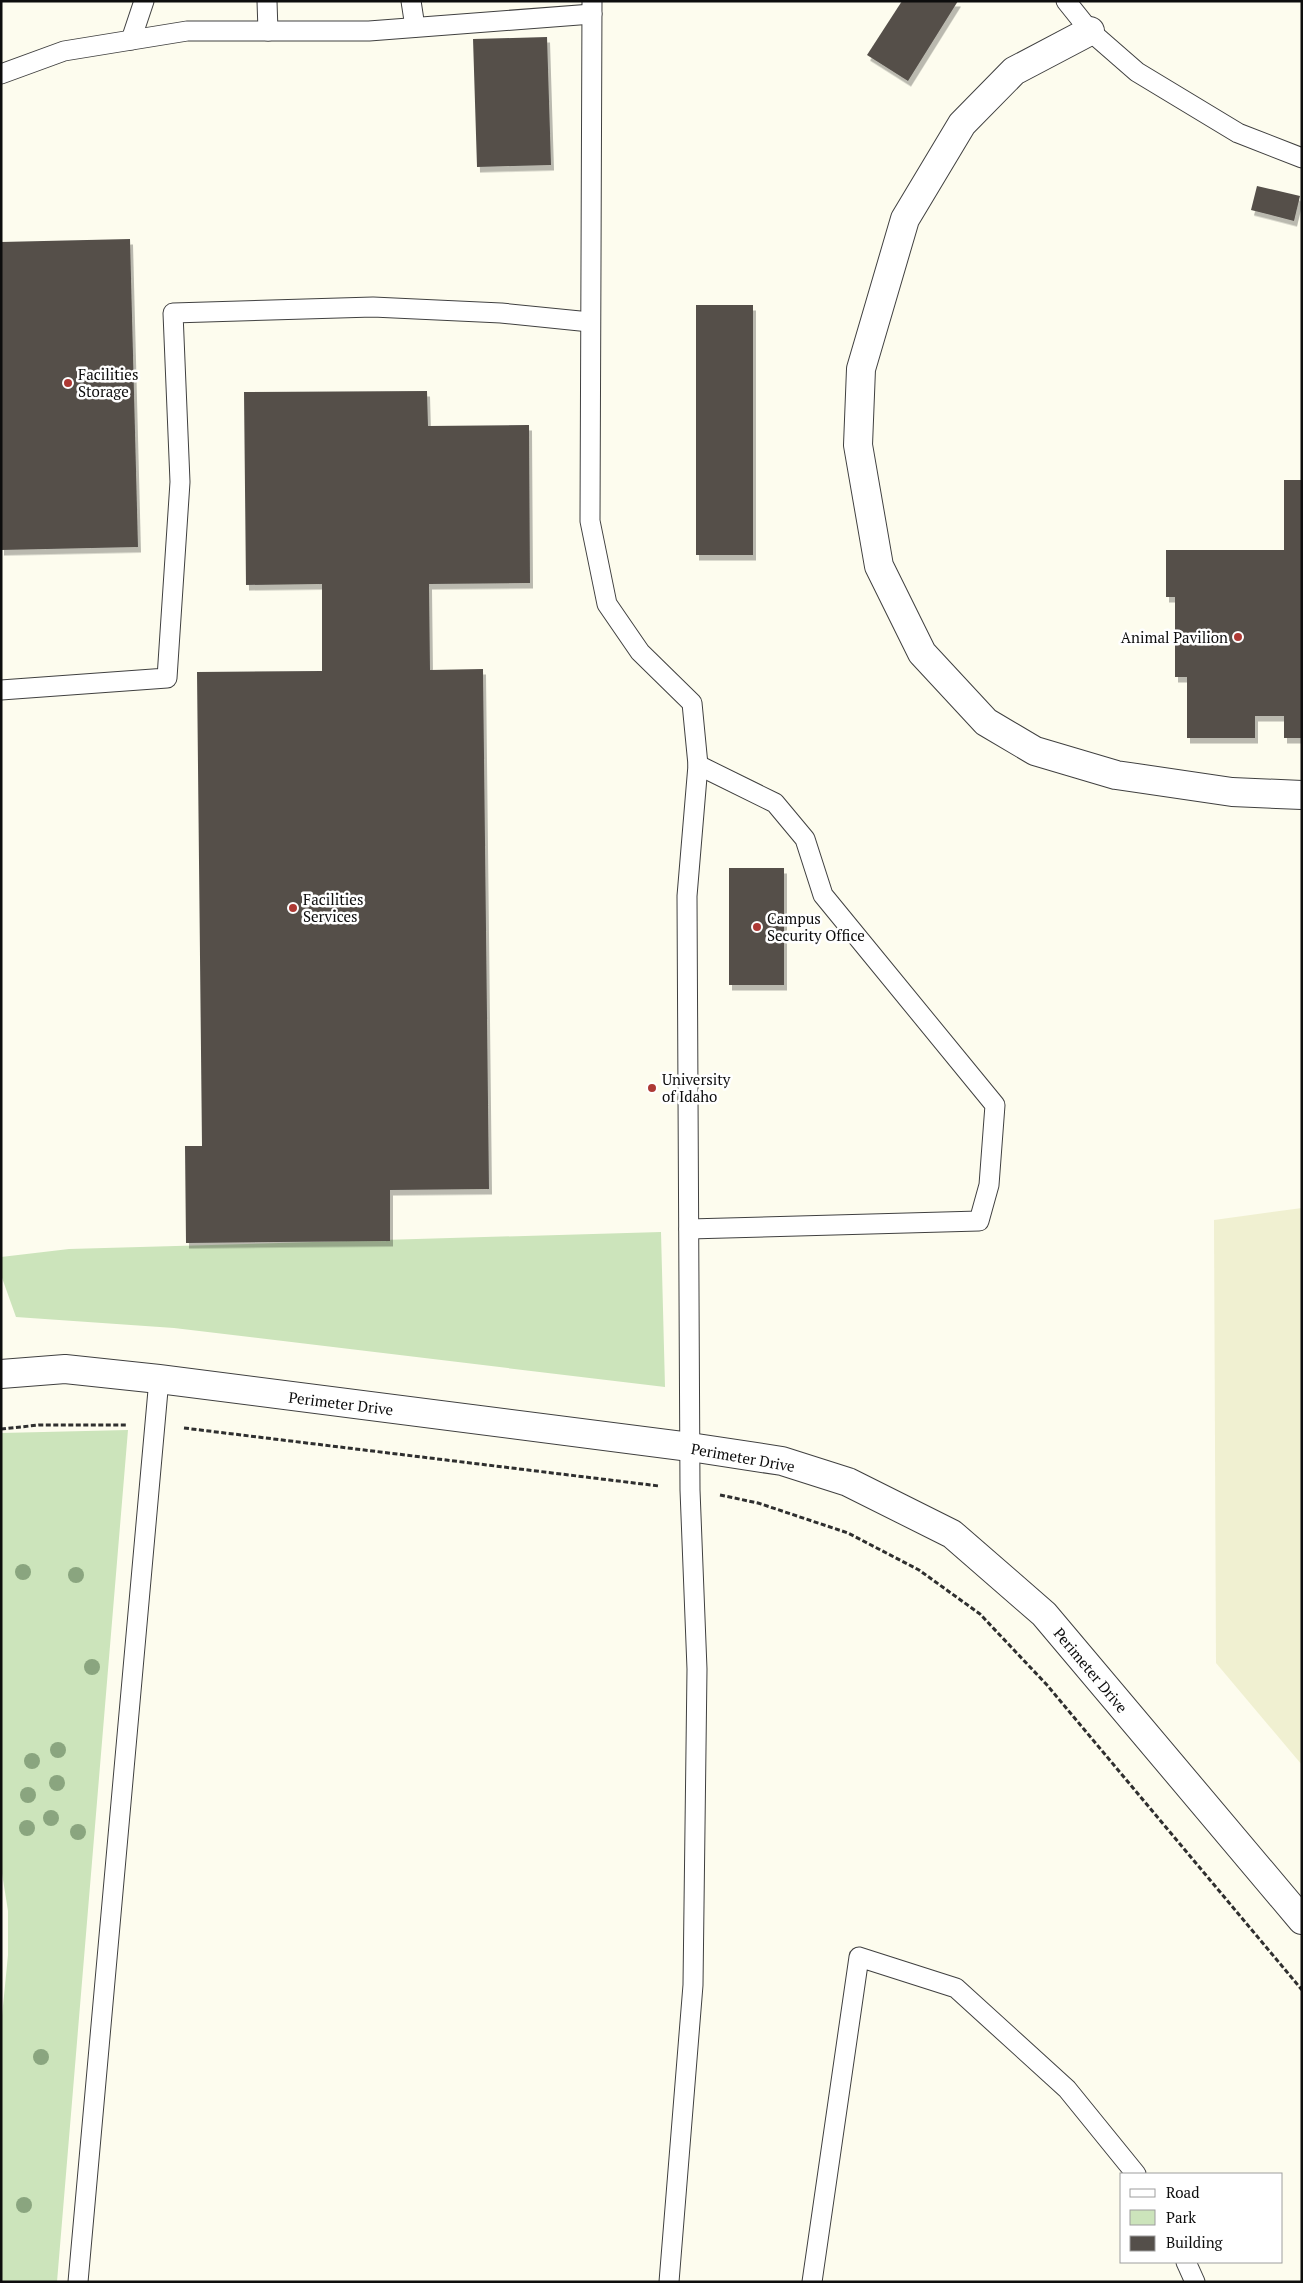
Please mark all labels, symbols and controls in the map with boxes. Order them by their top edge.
place label: Facilities Storage [78,364,138,401]
marker: Facilities Storage [62,377,74,389]
place label: Animal Pavilion [1121,627,1228,647]
marker: Animal Pavilion [1232,631,1244,643]
place label: Facilities Services [303,889,363,926]
marker: Facilities Services [287,902,299,914]
place label: Campus Security Office [767,908,865,945]
marker: Campus Security Office [751,921,763,933]
place label: University of Idaho [662,1069,731,1106]
marker: University of Idaho [646,1082,658,1094]
street label: Perimeter Drive [288,1387,394,1419]
street label: Perimeter Drive [690,1438,796,1476]
street label: Perimeter Drive [1050,1623,1132,1717]
legend [1120,2173,1283,2263]
text: Road [1166,2182,1199,2202]
text: Park [1166,2207,1196,2227]
text: Building [1166,2232,1224,2252]

